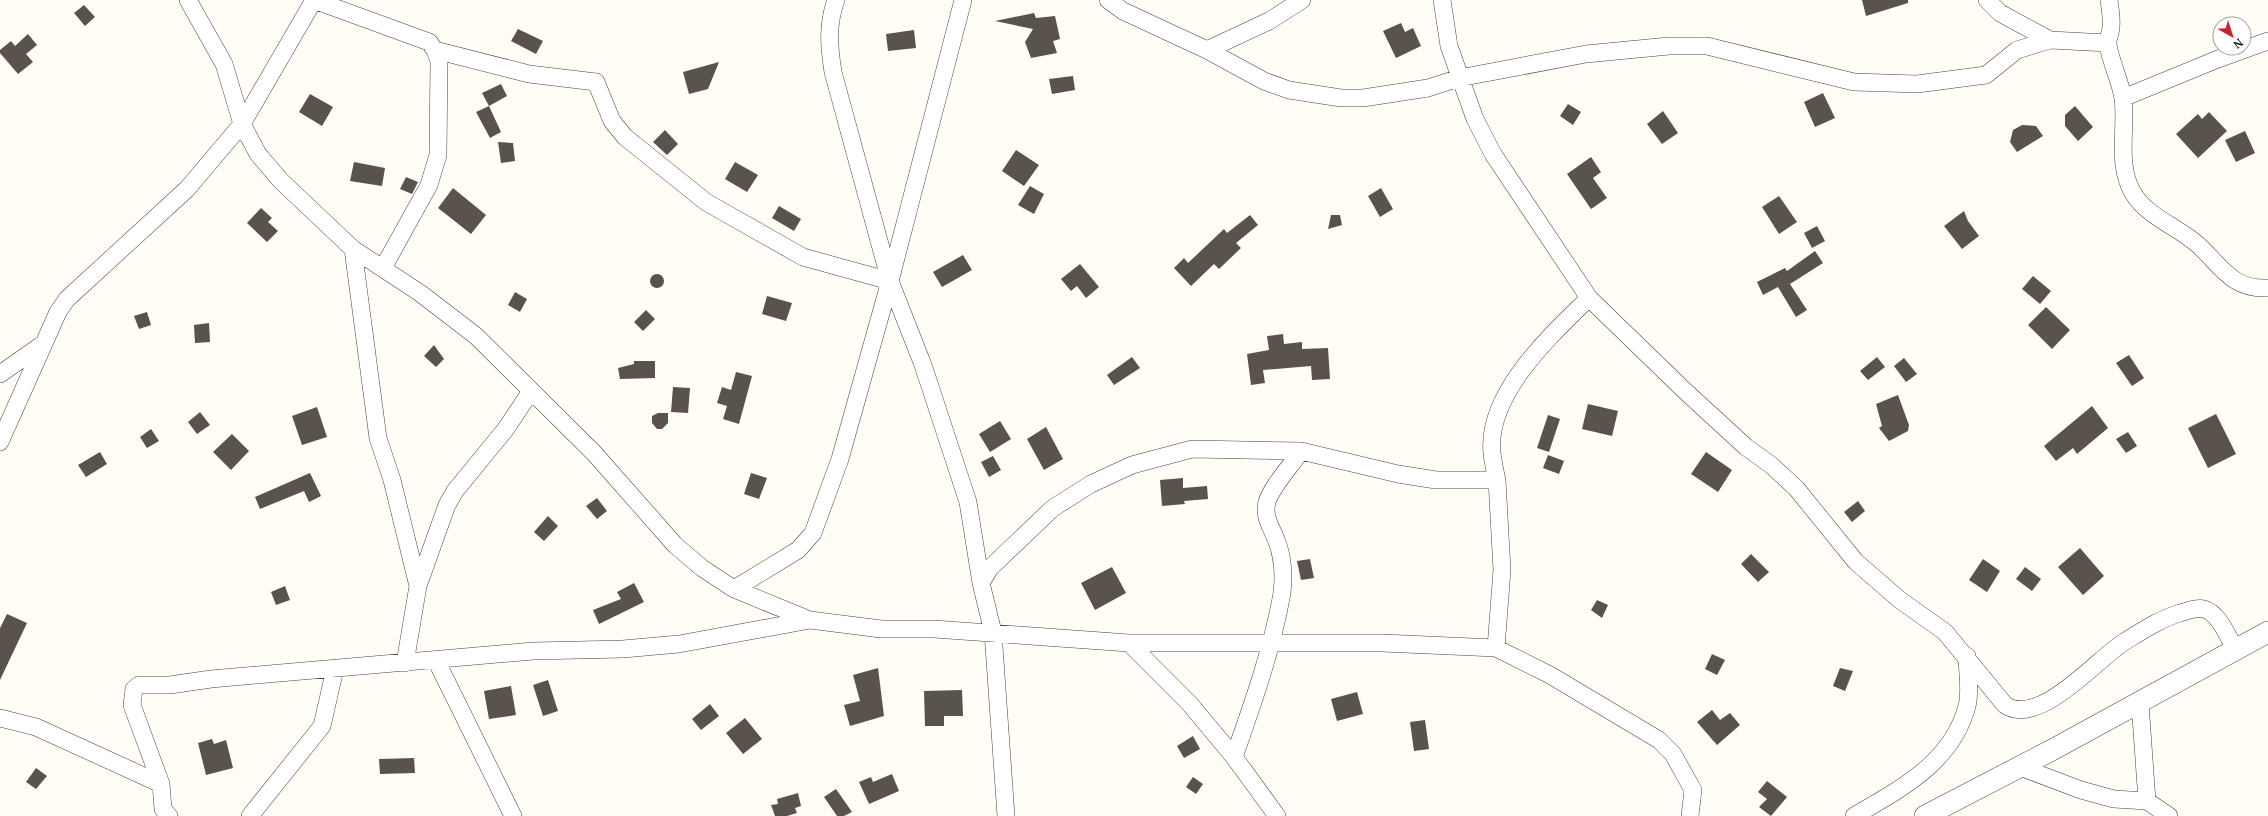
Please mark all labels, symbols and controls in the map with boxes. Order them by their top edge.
north arrow [2212,16,2252,56]
text: N [2230,36,2246,52]

